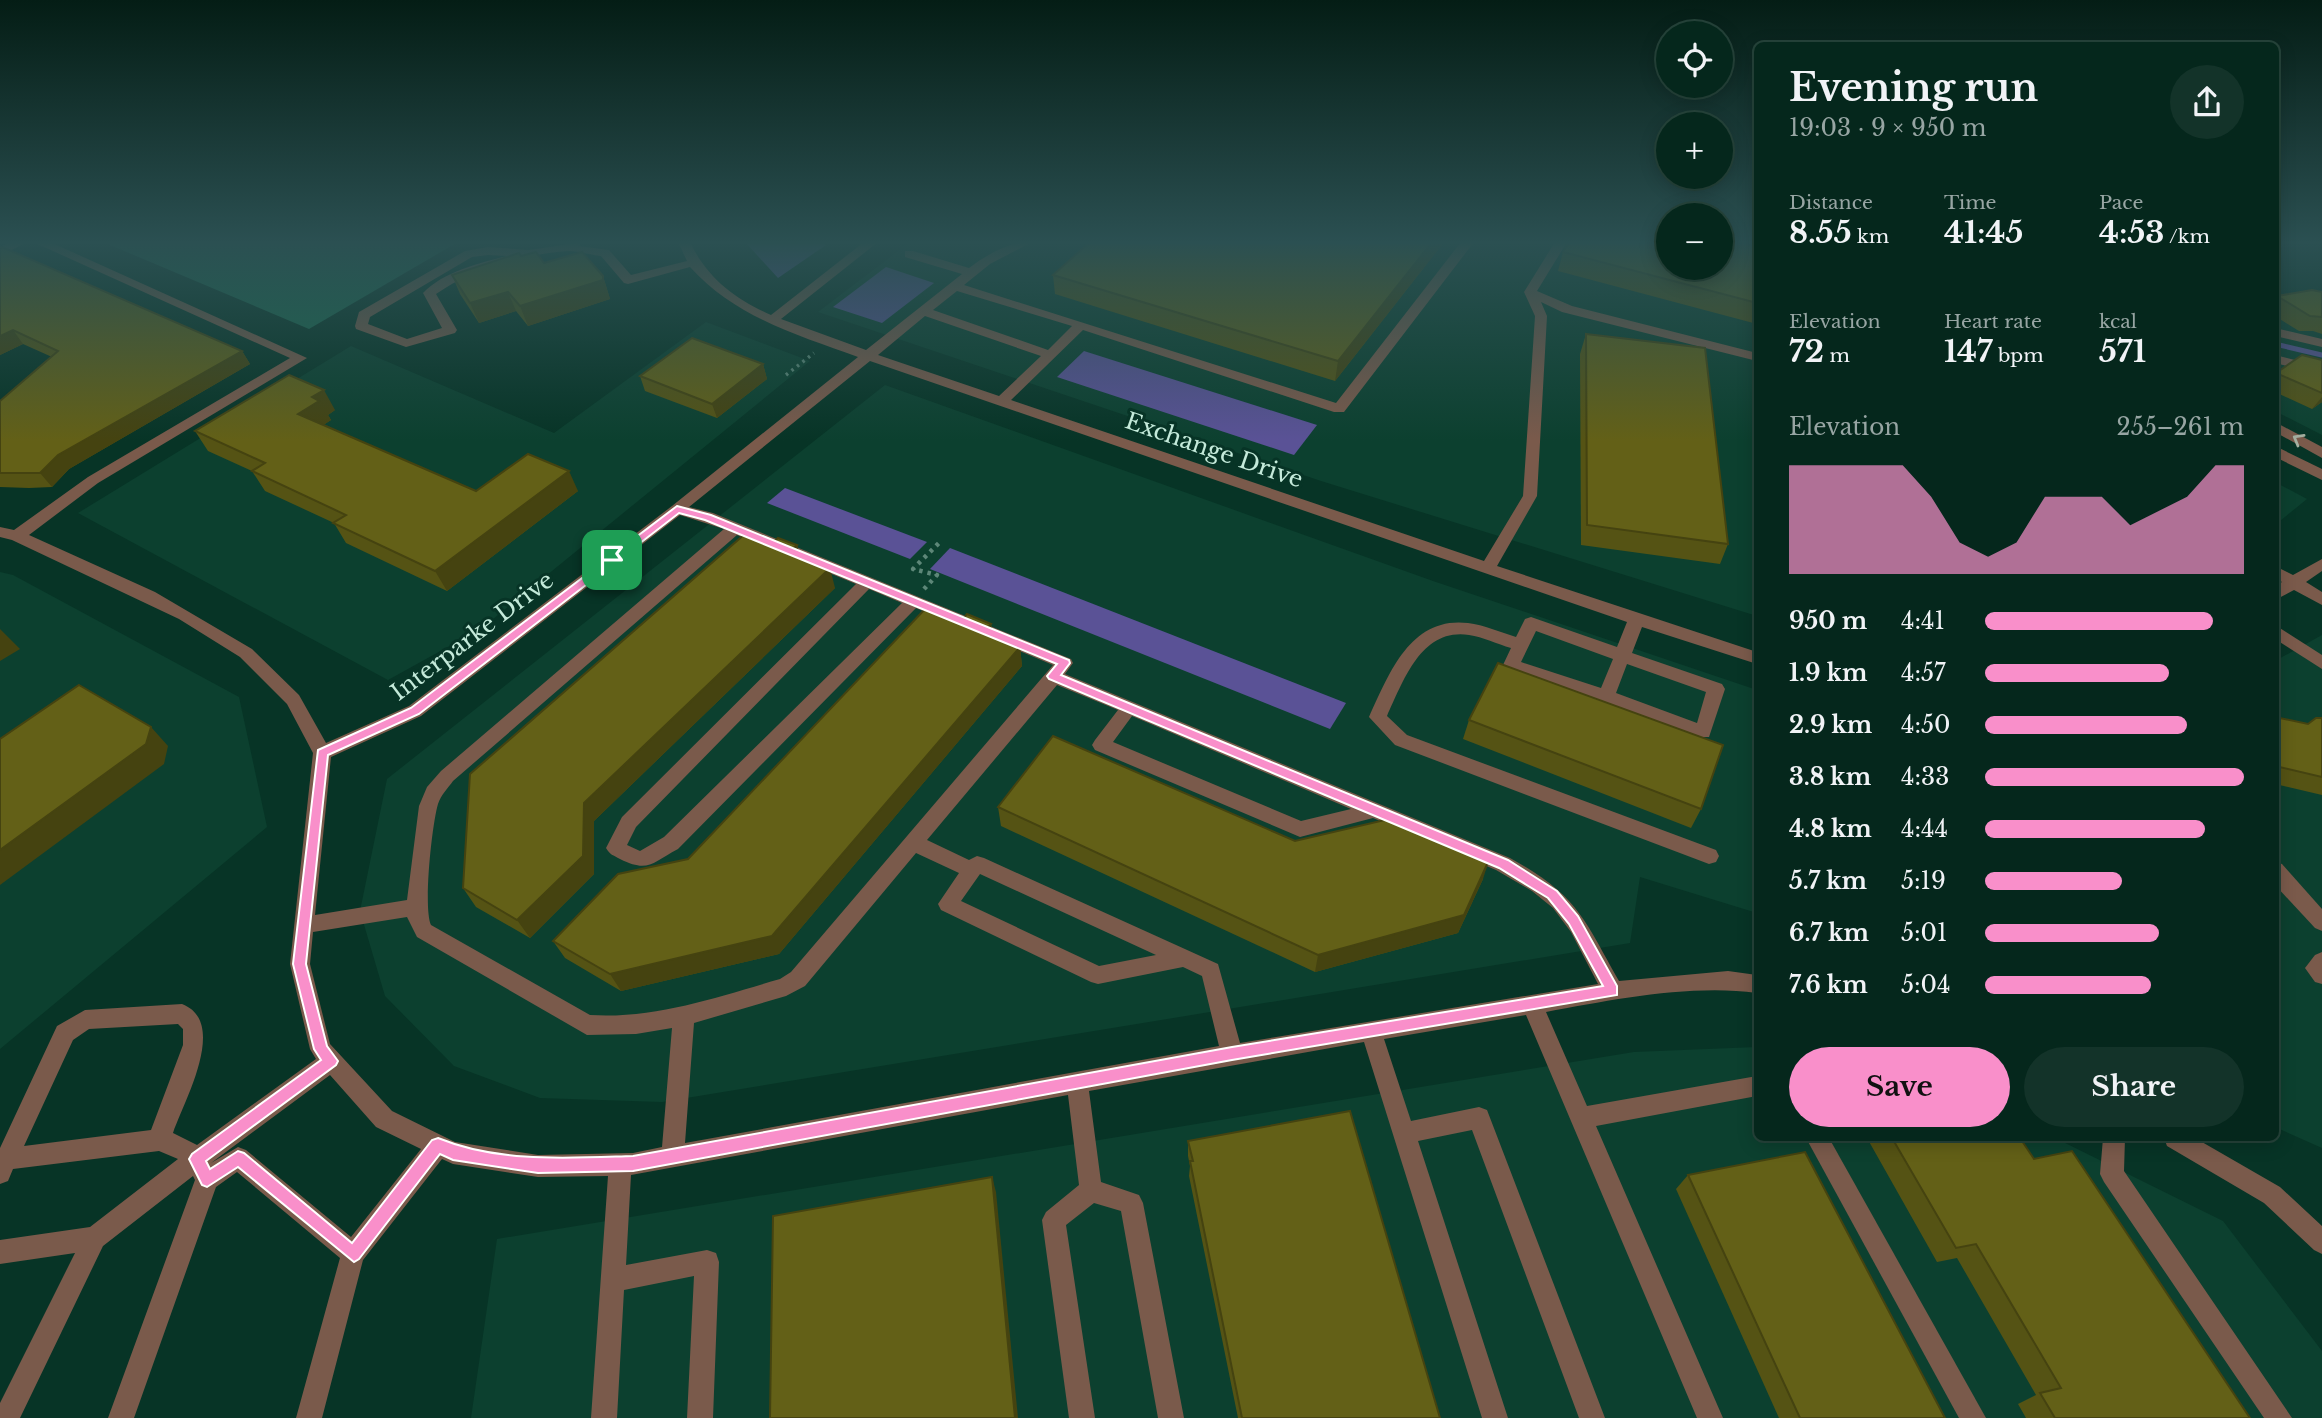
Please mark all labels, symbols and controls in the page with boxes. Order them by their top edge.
map controls [1656,21,1733,280]
button: locate [1656,21,1733,98]
text: Evening run [1789,64,2038,111]
button: share [2170,65,2244,139]
button: + [1656,112,1733,189]
text: 19:03 · 9 × 950 m [1789,114,1986,142]
text: Distance [1789,191,1873,214]
text: Time [1944,191,1996,214]
text: Pace [2099,191,2143,214]
button: − [1656,203,1733,280]
text: 8.55 [1789,214,1852,251]
text: 41:45 [1944,214,2023,251]
text: 4:53 [2099,214,2164,251]
text: km [1852,225,1889,248]
text: /km [2164,225,2210,248]
text: Elevation [1789,310,1881,333]
text: Heart rate [1944,310,2042,333]
text: kcal [2099,310,2137,333]
text: 72 [1789,333,1824,370]
text: 147 [1944,333,1992,370]
text: 571 [2099,333,2146,370]
text: m [1824,344,1850,367]
text: bpm [1992,344,2044,367]
street label: Exchange Drive [1121,406,1307,494]
text: Elevation [1789,413,1900,441]
text: 255–261 m [2117,413,2244,441]
one-way arrow [2293,434,2306,447]
pin [582,530,642,590]
icon: arrive [593,541,631,579]
street label: Interparke Drive [385,566,559,706]
text: 950 m [1789,607,1867,635]
text: 4:41 [1901,607,1945,635]
text: 1.9 km [1789,659,1867,687]
text: 4:57 [1901,659,1946,687]
text: 2.9 km [1789,711,1872,739]
text: 4:50 [1901,711,1951,739]
text: 3.8 km [1789,763,1871,791]
text: 4:33 [1901,763,1949,791]
text: 4.8 km [1789,815,1872,843]
text: 4:44 [1901,815,1948,843]
text: 5.7 km [1789,867,1867,895]
text: 5:19 [1901,867,1946,895]
text: 6.7 km [1789,919,1869,947]
text: 5:01 [1901,919,1947,947]
text: 7.6 km [1789,971,1868,999]
text: 5:04 [1901,971,1951,999]
button: Save [1789,1047,2010,1127]
button: Share [2024,1047,2244,1127]

